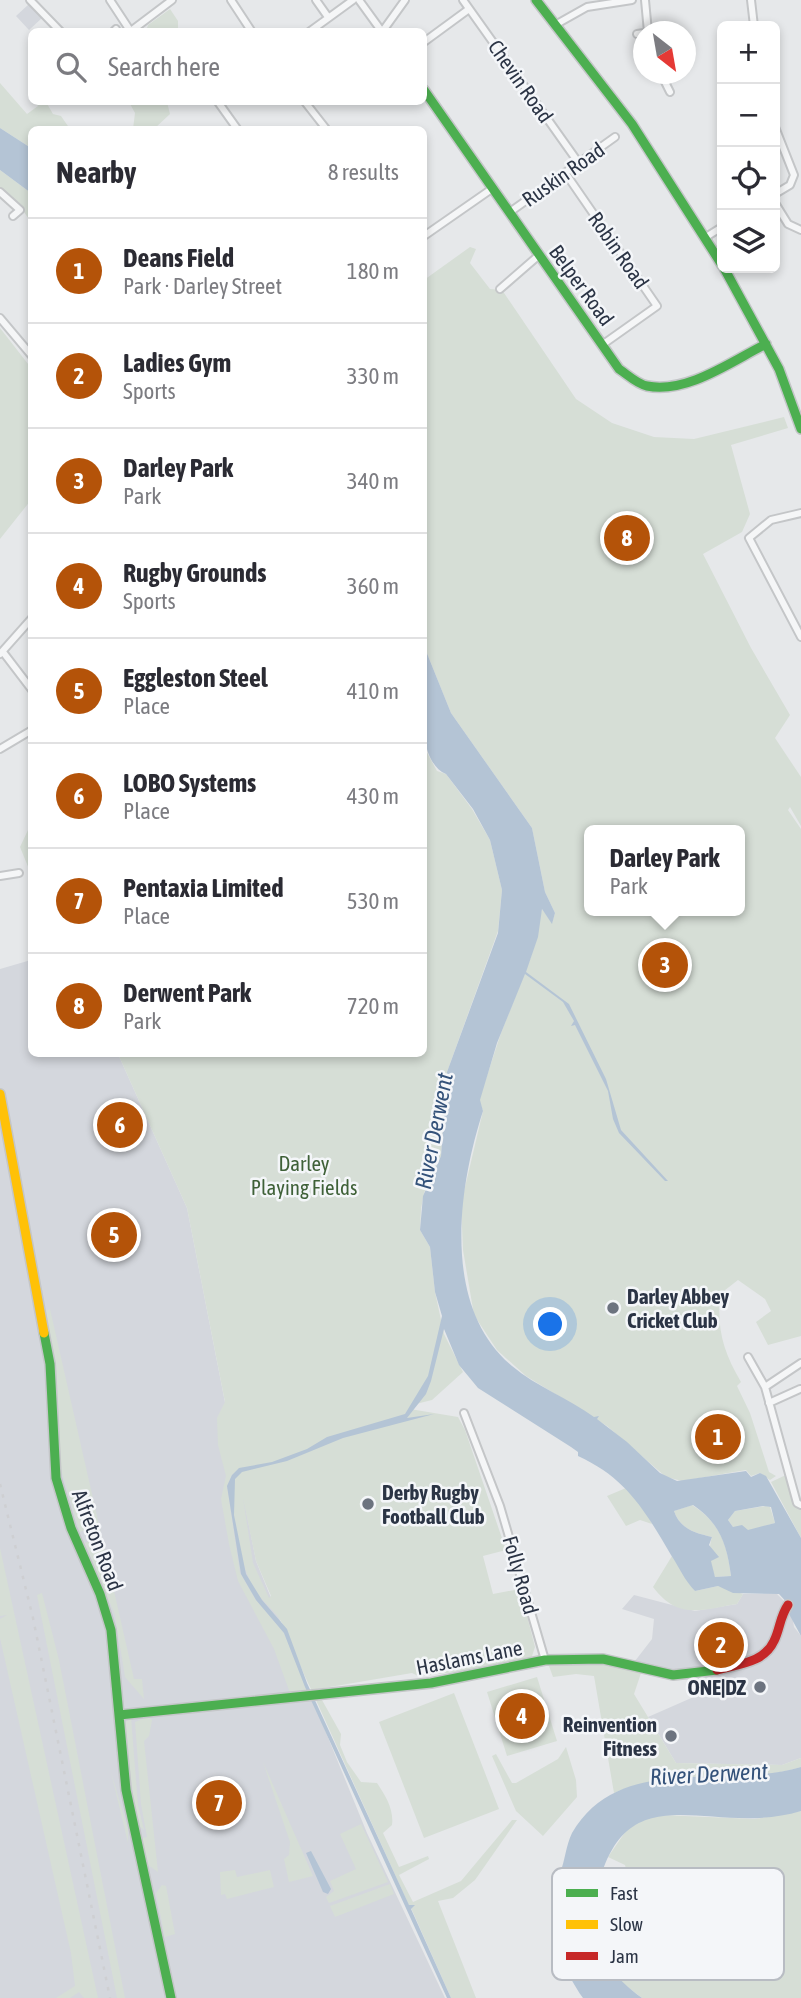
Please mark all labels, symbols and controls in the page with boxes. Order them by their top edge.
north arrow [633,21,696,84]
map controls [717,21,780,273]
button: + [717,21,780,84]
search box [28,28,427,105]
street label: Chevin Road [484,35,558,127]
icon: search [52,48,90,86]
text: Search here [108,52,220,82]
button: − [717,84,780,147]
street label: Ruskin Road [517,137,609,211]
button: locate [717,147,780,210]
text: Nearby [56,155,136,189]
text: 8 results [328,159,399,185]
street label: Robin Road [584,207,654,293]
button: layers [717,210,780,273]
street label: Belper Road [545,240,619,330]
text: Deans Field [123,243,234,273]
text: 1 [74,258,84,284]
text: 180 m [347,258,399,284]
text: Park · Darley Street [123,273,282,299]
text: Ladies Gym [123,348,231,378]
text: 2 [74,363,84,389]
text: 330 m [347,363,399,389]
text: Sports [123,378,176,404]
text: Darley Park [123,453,233,483]
text: 3 [74,468,84,494]
text: 340 m [347,468,399,494]
text: Park [123,483,161,509]
pin: 8 [604,512,650,564]
text: Rugby Grounds [123,558,266,588]
text: 4 [74,573,84,599]
text: 360 m [347,573,399,599]
text: Sports [123,588,176,614]
text: Eggleston Steel [123,663,268,693]
text: 5 [74,678,84,704]
text: 410 m [347,678,399,704]
text: Place [123,693,170,719]
text: LOBO Systems [123,768,256,798]
text: 6 [74,783,84,809]
text: 430 m [347,783,399,809]
text: Place [123,798,170,824]
popup [584,825,745,916]
text: Darley Park [609,843,720,873]
text: Pentaxia Limited [123,873,284,903]
text: Park [609,873,648,899]
text: 7 [74,888,84,914]
text: 530 m [347,888,399,914]
text: Place [123,903,170,929]
pin: 3 [642,939,688,991]
text: Derwent Park [123,978,251,1008]
text: 8 [74,993,84,1019]
text: 720 m [347,993,399,1019]
text: Park [123,1008,161,1034]
water label: River Derwent [410,1070,458,1192]
pin: 6 [97,1099,143,1151]
park label: Darley Playing Fields [251,1151,357,1199]
pin: 5 [91,1209,137,1261]
place label: Darley Abbey Cricket Club [627,1284,729,1332]
marker: Darley Abbey Cricket Club [605,1300,621,1316]
your location [533,1307,567,1341]
pin: 1 [695,1411,741,1463]
place label: Derby Rugby Football Club [382,1480,485,1528]
street label: Alfreton Road [68,1486,128,1594]
marker: Derby Rugby Football Club [360,1496,376,1512]
street label: Folly Road [498,1533,544,1617]
pin: 2 [698,1619,744,1671]
street label: Haslams Lane [414,1635,524,1679]
place label: ONE|DZ [687,1675,747,1699]
marker: ONE|DZ [752,1679,768,1695]
pin: 4 [499,1690,545,1742]
place label: Reinvention Fitness [563,1712,658,1760]
marker: Reinvention Fitness [663,1728,679,1744]
water label: River Derwent [649,1758,769,1790]
pin: 7 [196,1777,242,1829]
legend [552,1868,784,1980]
text: Fast [610,1882,638,1904]
text: Slow [610,1913,644,1935]
text: Jam [610,1945,639,1967]

